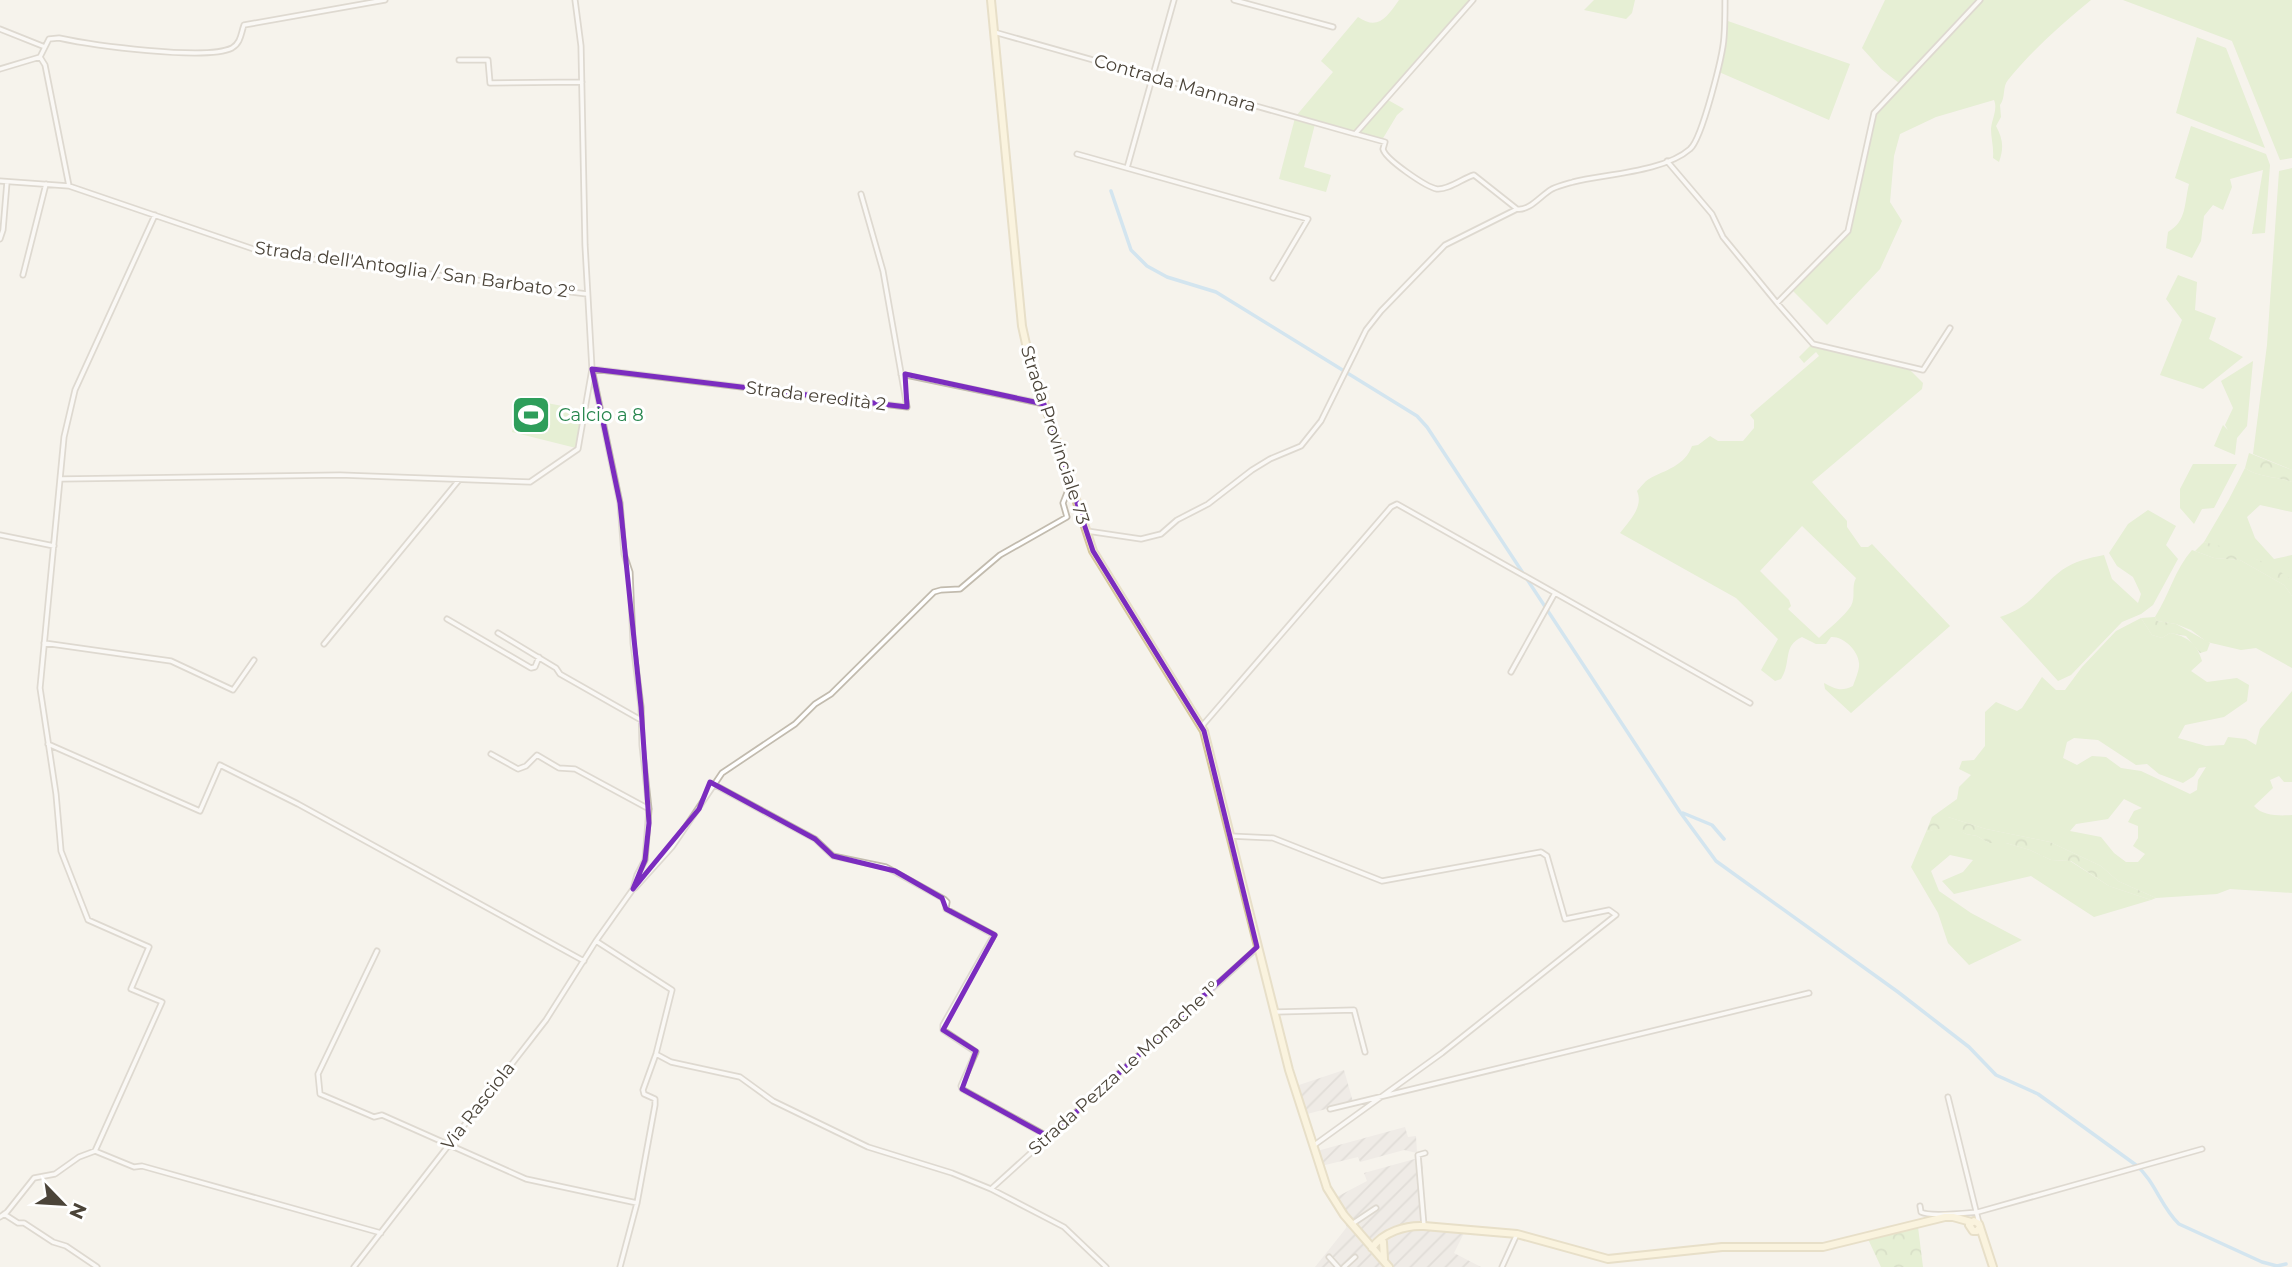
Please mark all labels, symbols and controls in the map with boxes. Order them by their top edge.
street label: Contrada Mannara [1091,49,1259,117]
street label: Strada dell'Antoglia / San Barbato 2° [253,237,577,303]
street label: Strada Provinciale 73 [1016,343,1094,527]
street label: Strada eredità 2 [745,376,887,416]
sports icon: Calcio a 8 [510,394,552,436]
place label: Calcio a 8 [558,404,644,426]
street label: Strada Pezza Le Monache 1° [1024,976,1224,1160]
street label: Via Rasciola [437,1057,519,1155]
north arrow [28,1169,98,1239]
text: N [64,1199,92,1223]

